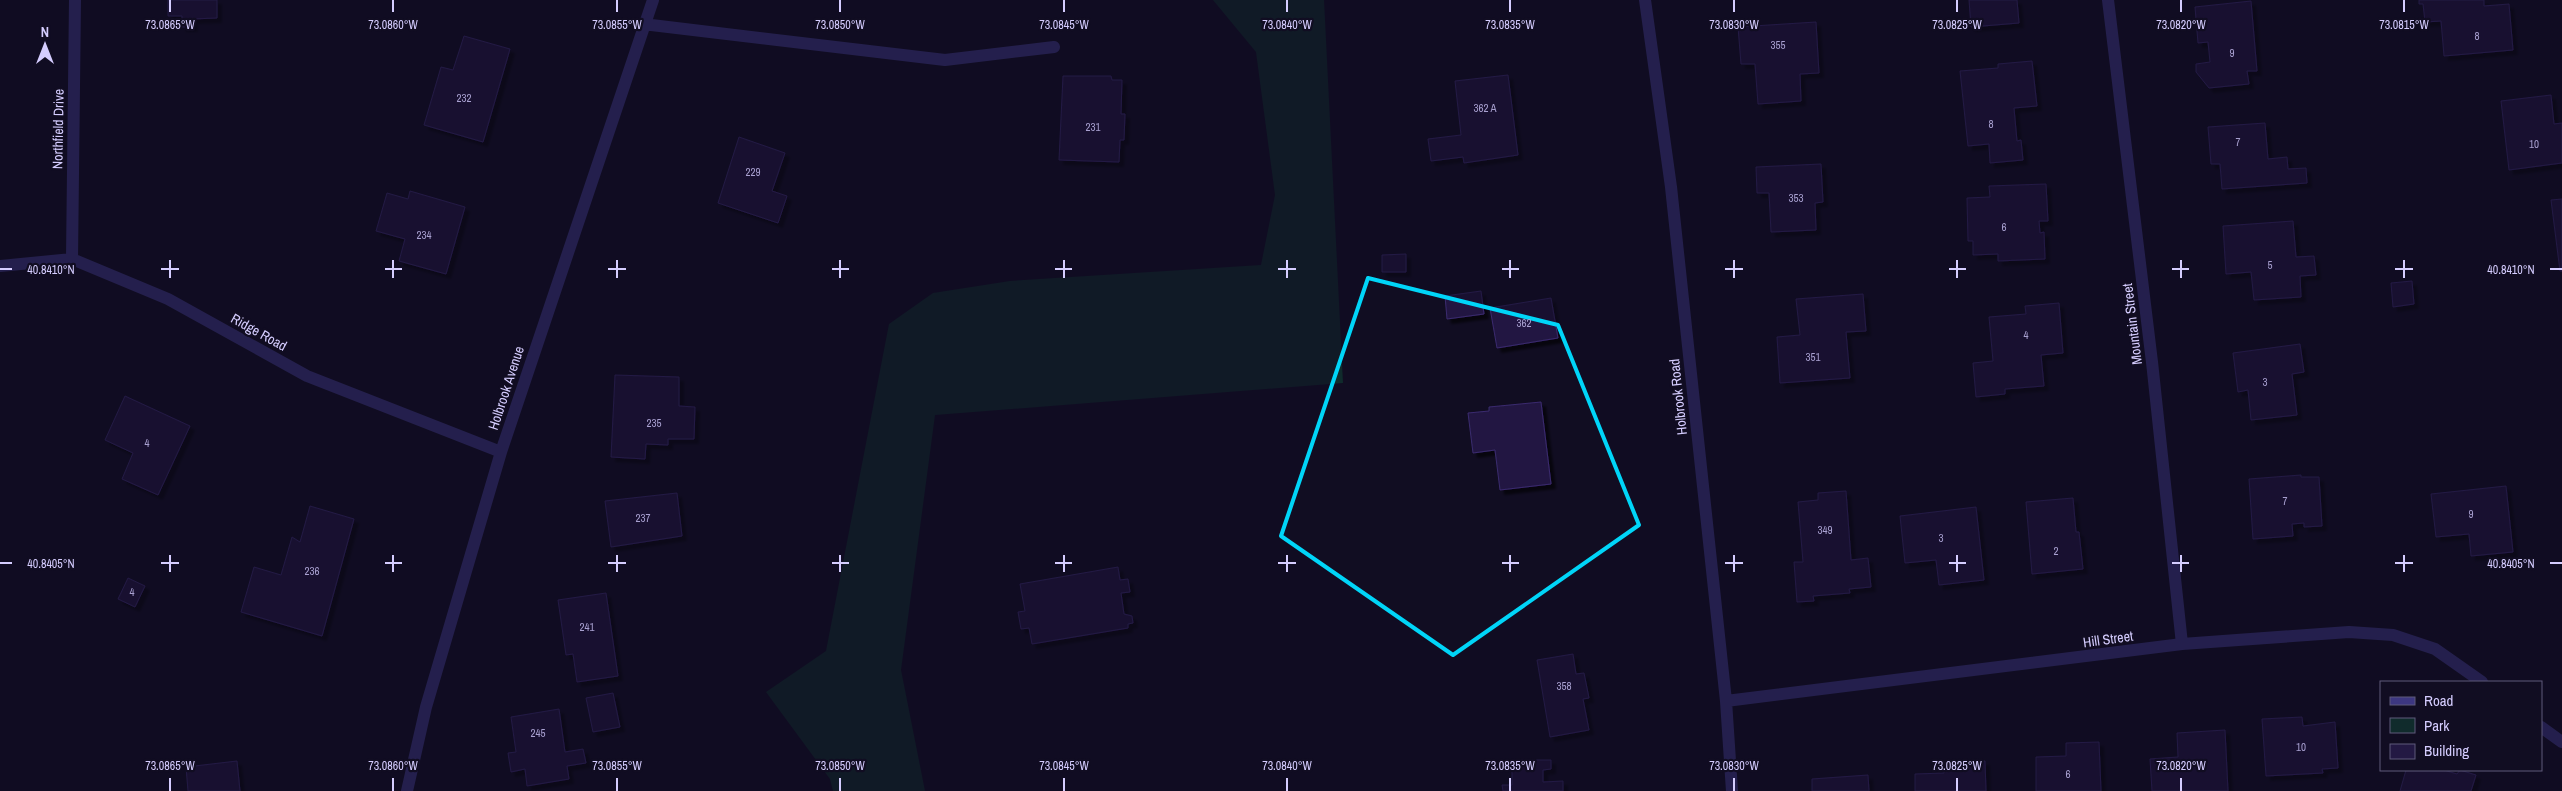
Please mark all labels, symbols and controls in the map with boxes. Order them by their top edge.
text: 73.0865°W [145,17,196,33]
text: 73.0860°W [368,17,419,33]
text: 73.0855°W [592,17,643,33]
text: 73.0850°W [815,17,866,33]
text: 73.0845°W [1039,17,1090,33]
text: 73.0840°W [1262,17,1313,33]
text: 73.0835°W [1485,17,1536,33]
text: 73.0830°W [1709,17,1760,33]
text: 73.0825°W [1932,17,1983,33]
text: 73.0820°W [2156,17,2207,33]
text: 73.0815°W [2379,17,2430,33]
north arrow [20,20,70,70]
text: N [41,23,49,41]
house number: 8 [2474,29,2480,43]
house number: 355 [1770,38,1786,52]
house number: 9 [2229,46,2235,60]
street label: Northfield Drive [48,89,68,169]
house number: 232 [456,91,472,105]
house number: 362 A [1473,101,1498,115]
house number: 8 [1988,117,1994,131]
house number: 231 [1085,120,1101,134]
house number: 7 [2235,135,2241,149]
house number: 10 [2529,137,2539,151]
house number: 229 [745,165,761,179]
house number: 353 [1788,191,1804,205]
house number: 6 [2001,220,2007,234]
house number: 234 [416,228,432,242]
house number: 5 [2267,258,2273,272]
text: 40.8410°N [27,262,75,278]
text: 40.8410°N [2487,262,2535,278]
street label: Mountain Street [2118,282,2146,366]
street label: Ridge Road [228,309,290,355]
house number: 362 [1516,316,1532,330]
house number: 4 [2023,328,2029,342]
street label: Holbrook Avenue [484,344,528,432]
house number: 351 [1805,350,1821,364]
street label: Holbrook Road [1665,358,1691,436]
house number: 3 [2262,375,2268,389]
house number: 235 [646,416,662,430]
house number: 4 [144,436,150,450]
house number: 7 [2282,494,2288,508]
house number: 9 [2468,507,2474,521]
house number: 237 [635,511,651,525]
house number: 349 [1817,523,1833,537]
house number: 3 [1938,531,1944,545]
house number: 2 [2053,544,2059,558]
text: 40.8405°N [27,556,75,572]
text: 40.8405°N [2487,556,2535,572]
house number: 236 [304,564,320,578]
house number: 4 [129,585,135,599]
house number: 241 [579,620,595,634]
street label: Hill Street [2082,627,2134,651]
house number: 358 [1556,679,1572,693]
legend [2380,681,2542,771]
text: Road [2424,690,2453,711]
text: Park [2424,715,2450,736]
house number: 245 [530,726,546,740]
house number: 10 [2296,740,2306,754]
text: Building [2424,740,2469,761]
text: 73.0865°W [145,758,196,774]
text: 73.0860°W [368,758,419,774]
text: 73.0855°W [592,758,643,774]
text: 73.0850°W [815,758,866,774]
text: 73.0845°W [1039,758,1090,774]
text: 73.0840°W [1262,758,1313,774]
text: 73.0835°W [1485,758,1536,774]
text: 73.0830°W [1709,758,1760,774]
text: 73.0825°W [1932,758,1983,774]
text: 73.0820°W [2156,758,2207,774]
house number: 6 [2065,767,2071,781]

